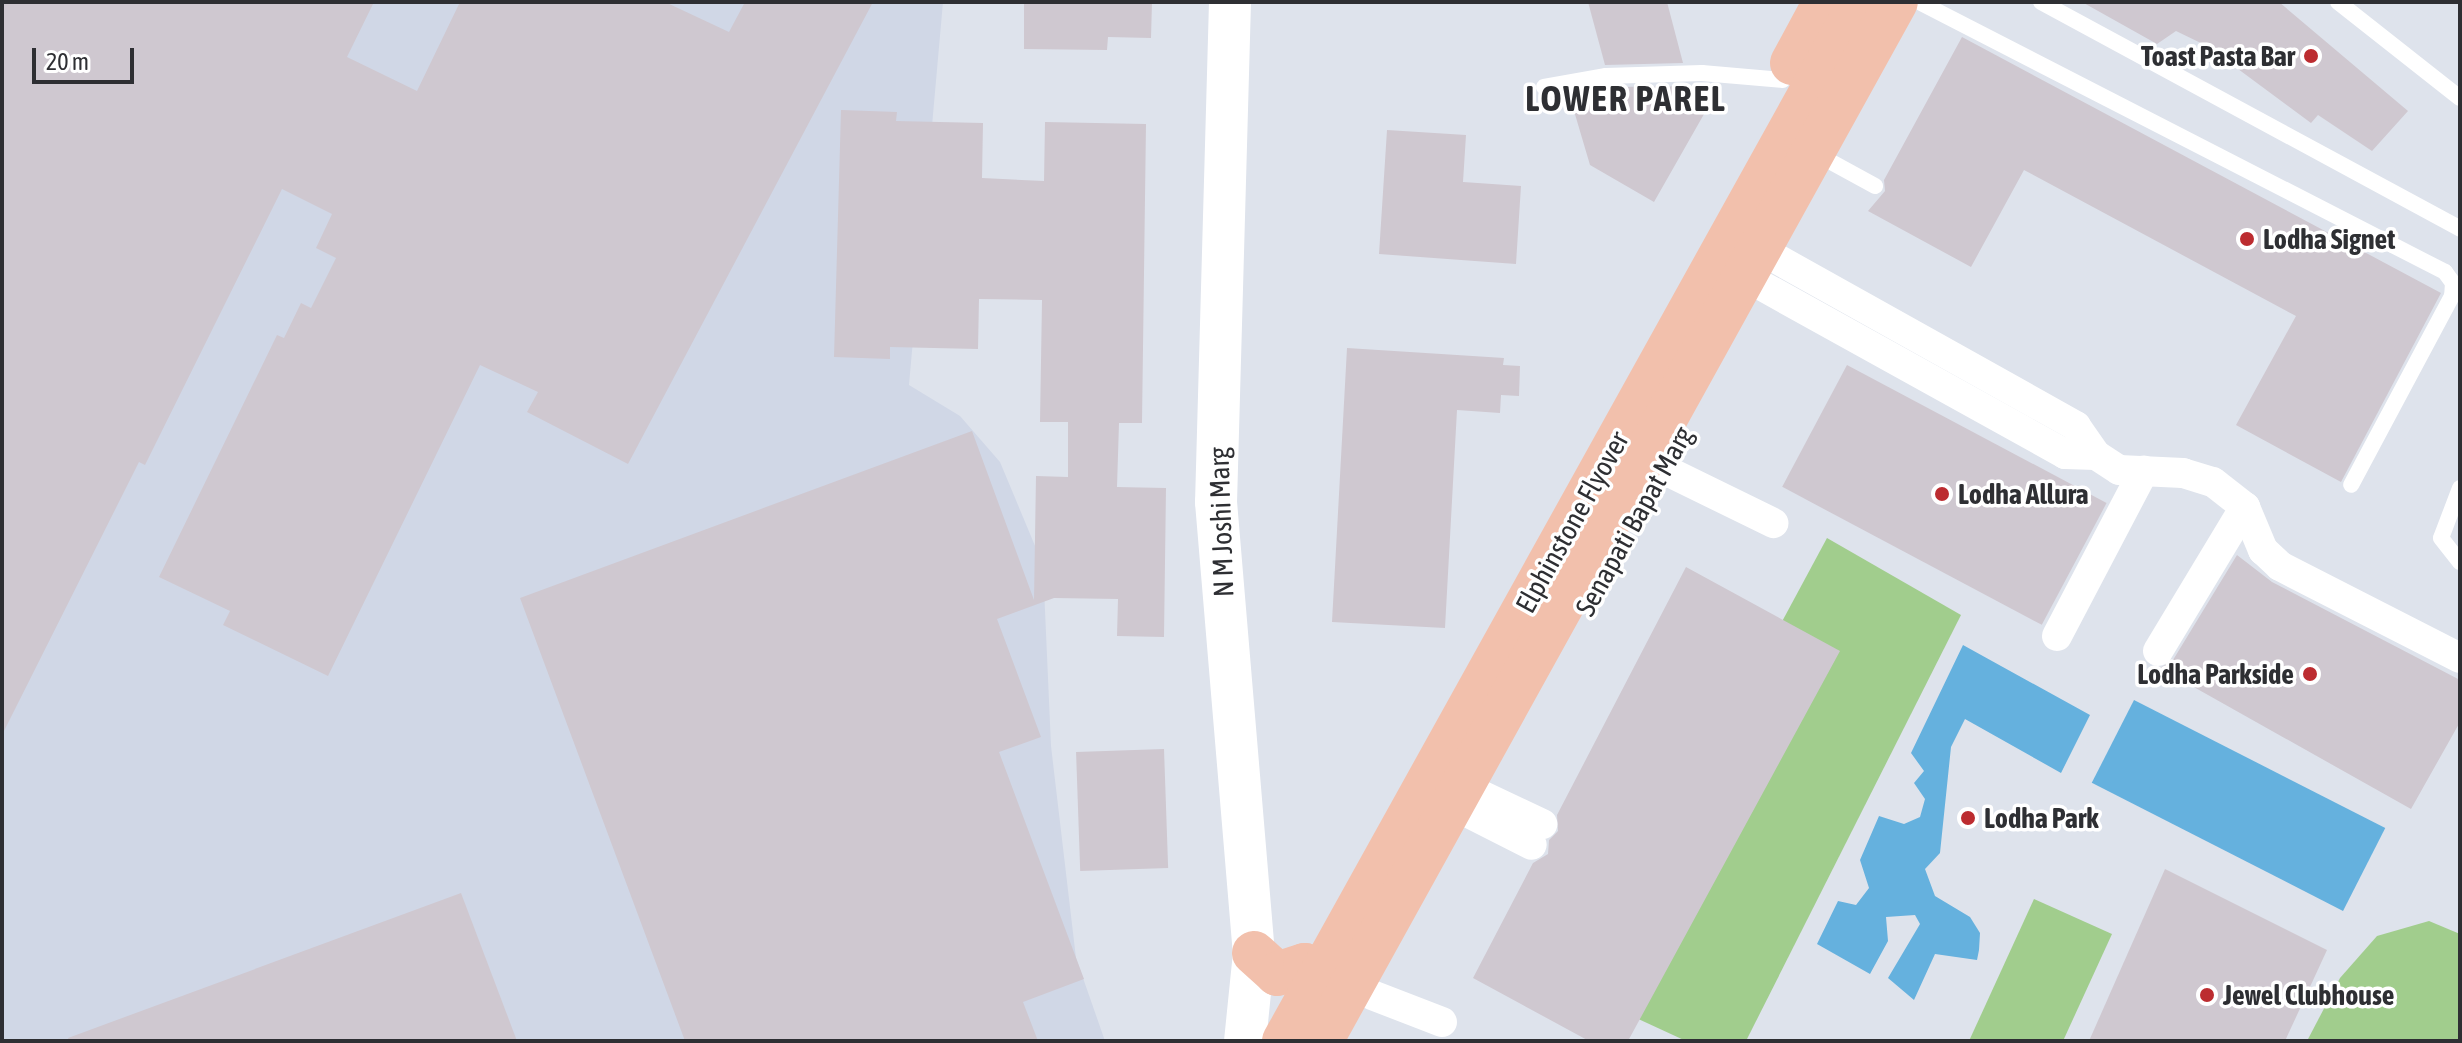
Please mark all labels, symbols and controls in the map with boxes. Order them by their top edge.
scale bar [36,32,138,82]
place label: Toast Pasta Bar [2141,39,2295,73]
marker: Toast Pasta Bar [2302,47,2320,65]
text: 20 m [46,48,89,75]
district label: LOWER PAREL [1525,77,1727,121]
place label: Lodha Signet [2263,222,2395,256]
marker: Lodha Signet [2238,230,2256,248]
street label: Senapati Bapat Marg [1568,420,1700,622]
street label: Elphinstone Flyover [1508,426,1636,618]
street label: N M Joshi Marg [1202,446,1240,598]
place label: Lodha Allura [1958,477,2089,511]
marker: Lodha Allura [1933,485,1951,503]
place label: Lodha Parkside [2137,657,2294,691]
marker: Lodha Parkside [2301,665,2319,683]
place label: Lodha Park [1984,801,2098,835]
marker: Lodha Park [1959,809,1977,827]
place label: Jewel Clubhouse [2223,978,2394,1012]
marker: Jewel Clubhouse [2198,986,2216,1004]

